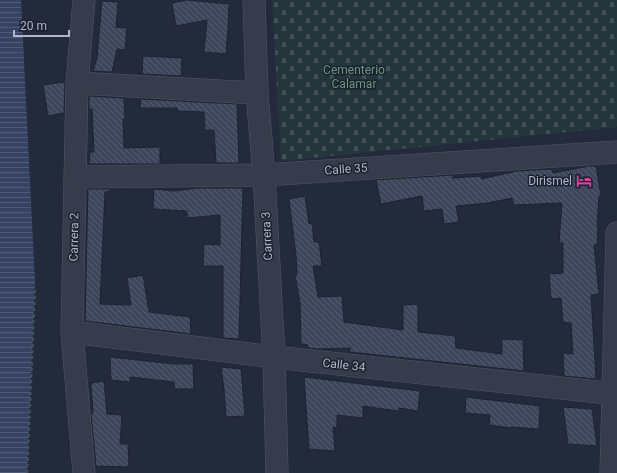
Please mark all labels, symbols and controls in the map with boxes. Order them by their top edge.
scale bar [14,12,69,38]
text: 20 m [20,19,47,33]
park label: Cementerio Calamar [323,63,385,91]
street label: Calle 35 [324,160,368,177]
hotel icon: Dirismel [575,172,593,190]
place label: Dirismel [528,174,572,188]
street label: Carrera 3 [259,211,275,261]
street label: Carrera 2 [67,212,81,262]
street label: Calle 34 [322,356,366,374]

